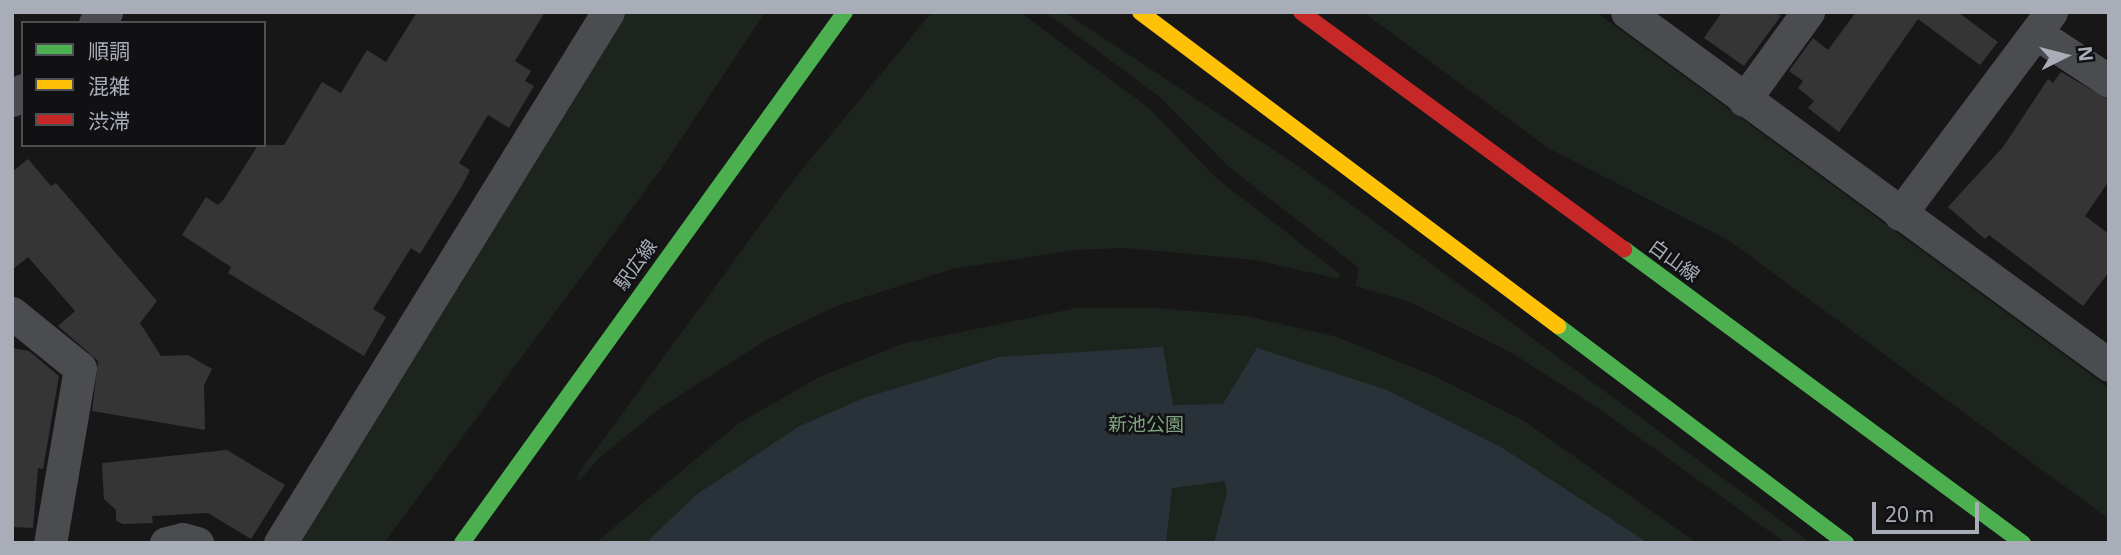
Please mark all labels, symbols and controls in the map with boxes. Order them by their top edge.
legend [21,21,266,147]
north arrow [2030,21,2100,91]
text: 順調 [88,37,130,65]
text: N [2072,45,2100,63]
text: 混雑 [88,72,130,100]
text: 渋滞 [88,107,130,135]
street label: 駅広線 [610,235,662,295]
street label: 白山線 [1644,235,1704,287]
park label: 新池公園 [1108,414,1184,436]
scale bar [1876,489,1983,532]
text: 20 m [1885,500,1934,528]

